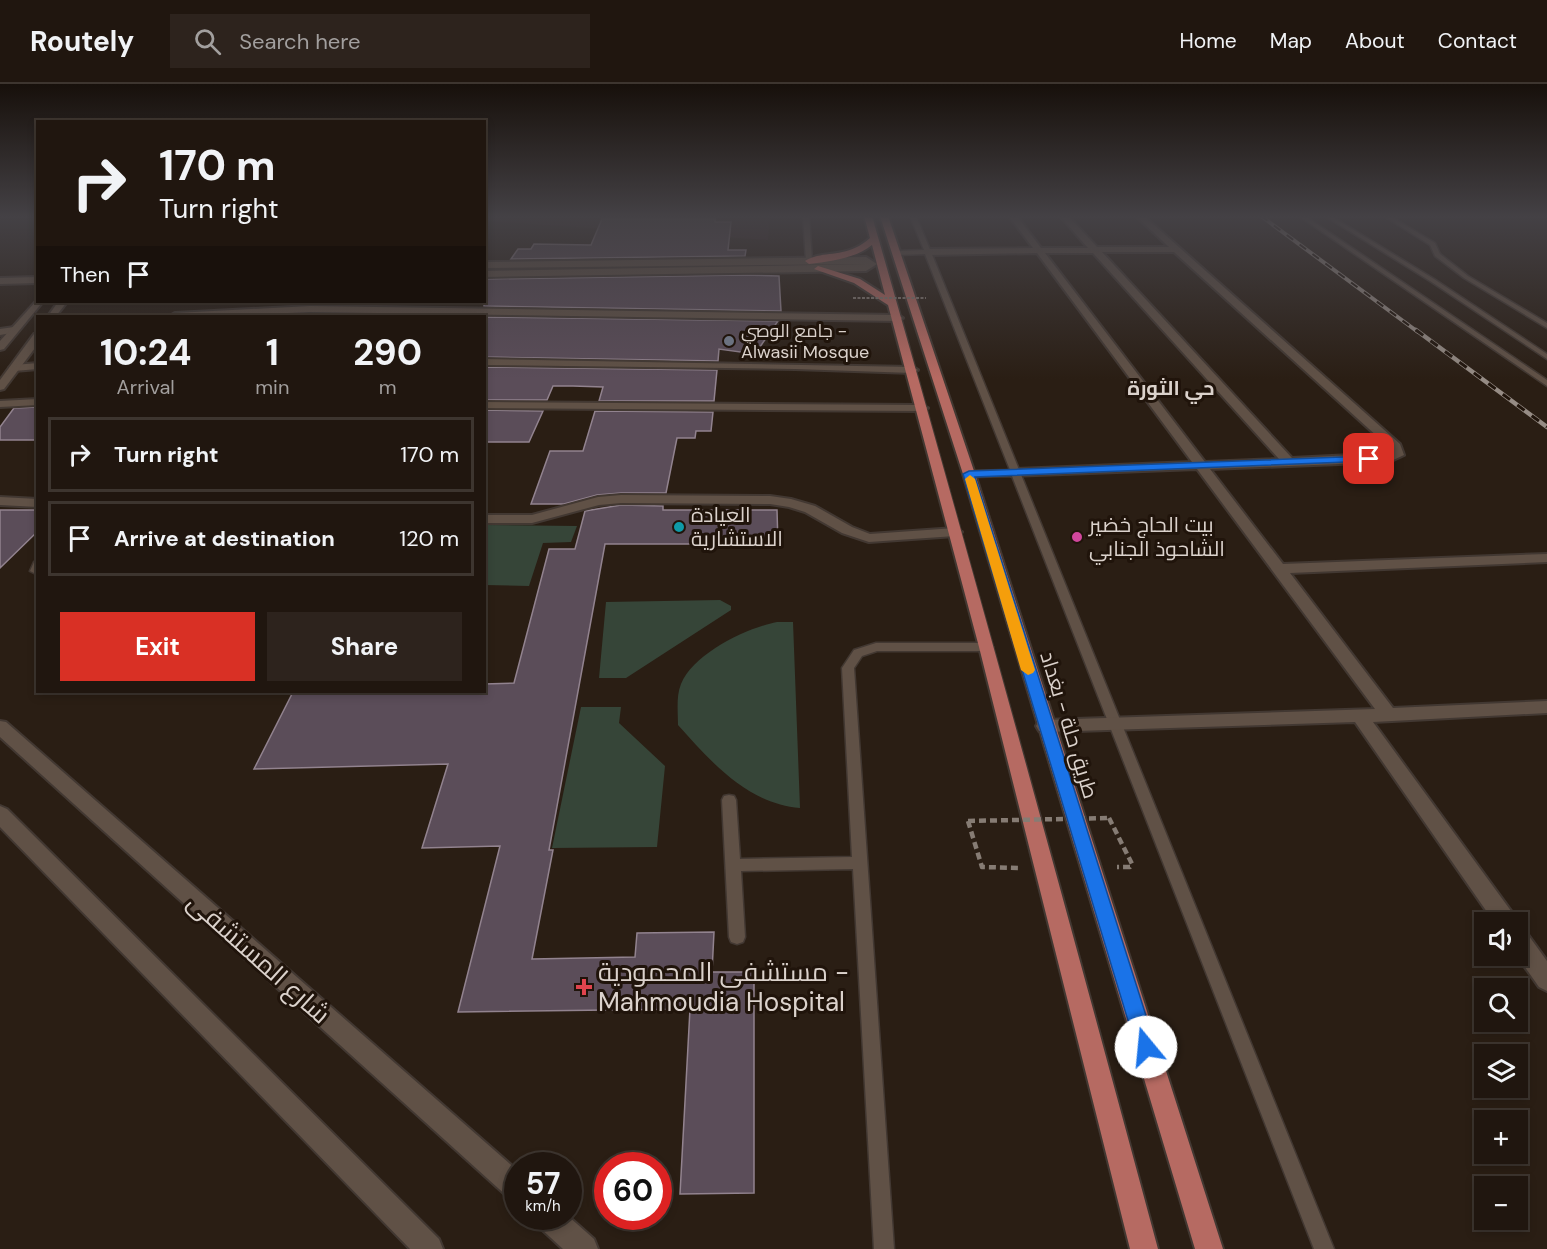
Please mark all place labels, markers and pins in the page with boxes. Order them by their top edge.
place label: جامع الوصي - Alwasii Mosque [741,319,869,364]
marker: جامع الوصي - Alwasii Mosque [722,334,736,348]
pin [1343,433,1394,484]
place label: العيادة الاستشارية [691,501,783,553]
place label: بيت الحاج خضير الشاحوذ الجنابي [1088,511,1225,565]
marker: العيادة الاستشارية [672,520,686,534]
marker: بيت الحاج خضير الشاحوذ الجنابي [1070,530,1084,544]
place label: مستشفى المحمودية - Mahmoudia Hospital [598,955,849,1019]
marker: مستشفى المحمودية - Mahmoudia Hospital [575,978,593,996]

